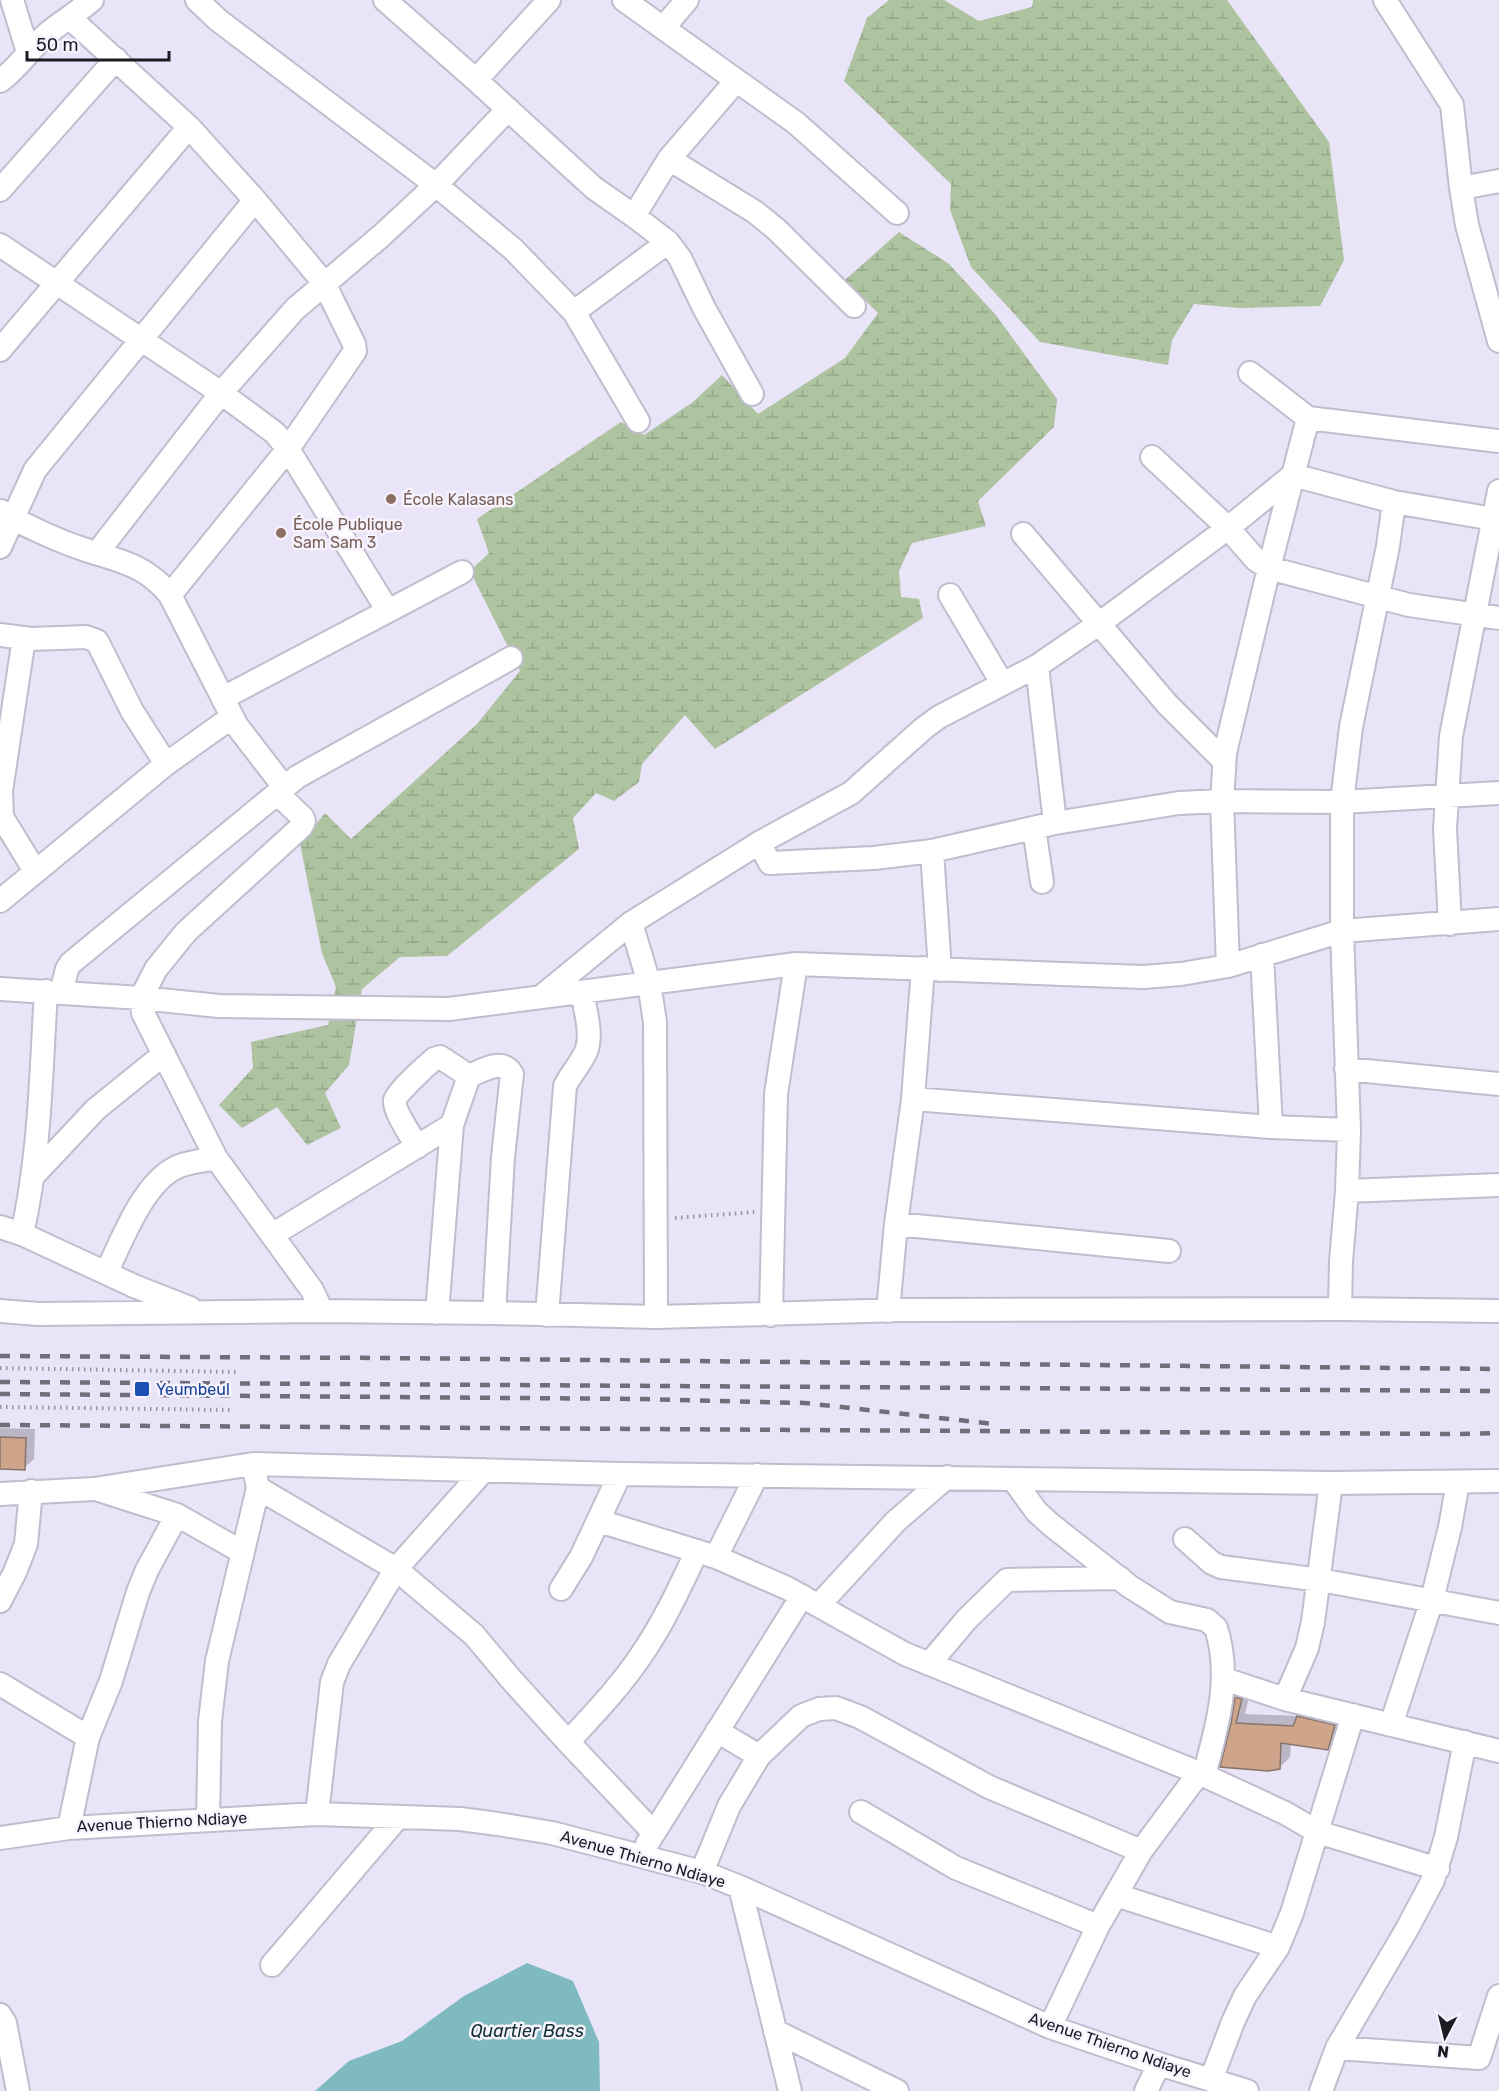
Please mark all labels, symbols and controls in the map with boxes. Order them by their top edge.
scale bar [27,24,170,62]
text: 50 m [36,34,79,56]
place label: École Kalasans [403,490,513,509]
marker: École Kalasans [384,492,398,506]
place label: École Publique Sam Sam 3 [293,515,403,552]
marker: École Publique Sam Sam 3 [274,526,288,540]
marker: Yeumbeul [133,1380,151,1398]
place label: Yeumbeul [156,1380,230,1399]
street label: Avenue Thierno Ndiaye [76,1808,248,1836]
street label: Avenue Thierno Ndiaye [558,1826,728,1892]
north arrow [1415,2007,1475,2067]
street label: Avenue Thierno Ndiaye [1026,2008,1194,2082]
water label: Quartier Bass [470,2020,584,2042]
text: N [1436,2041,1450,2062]

